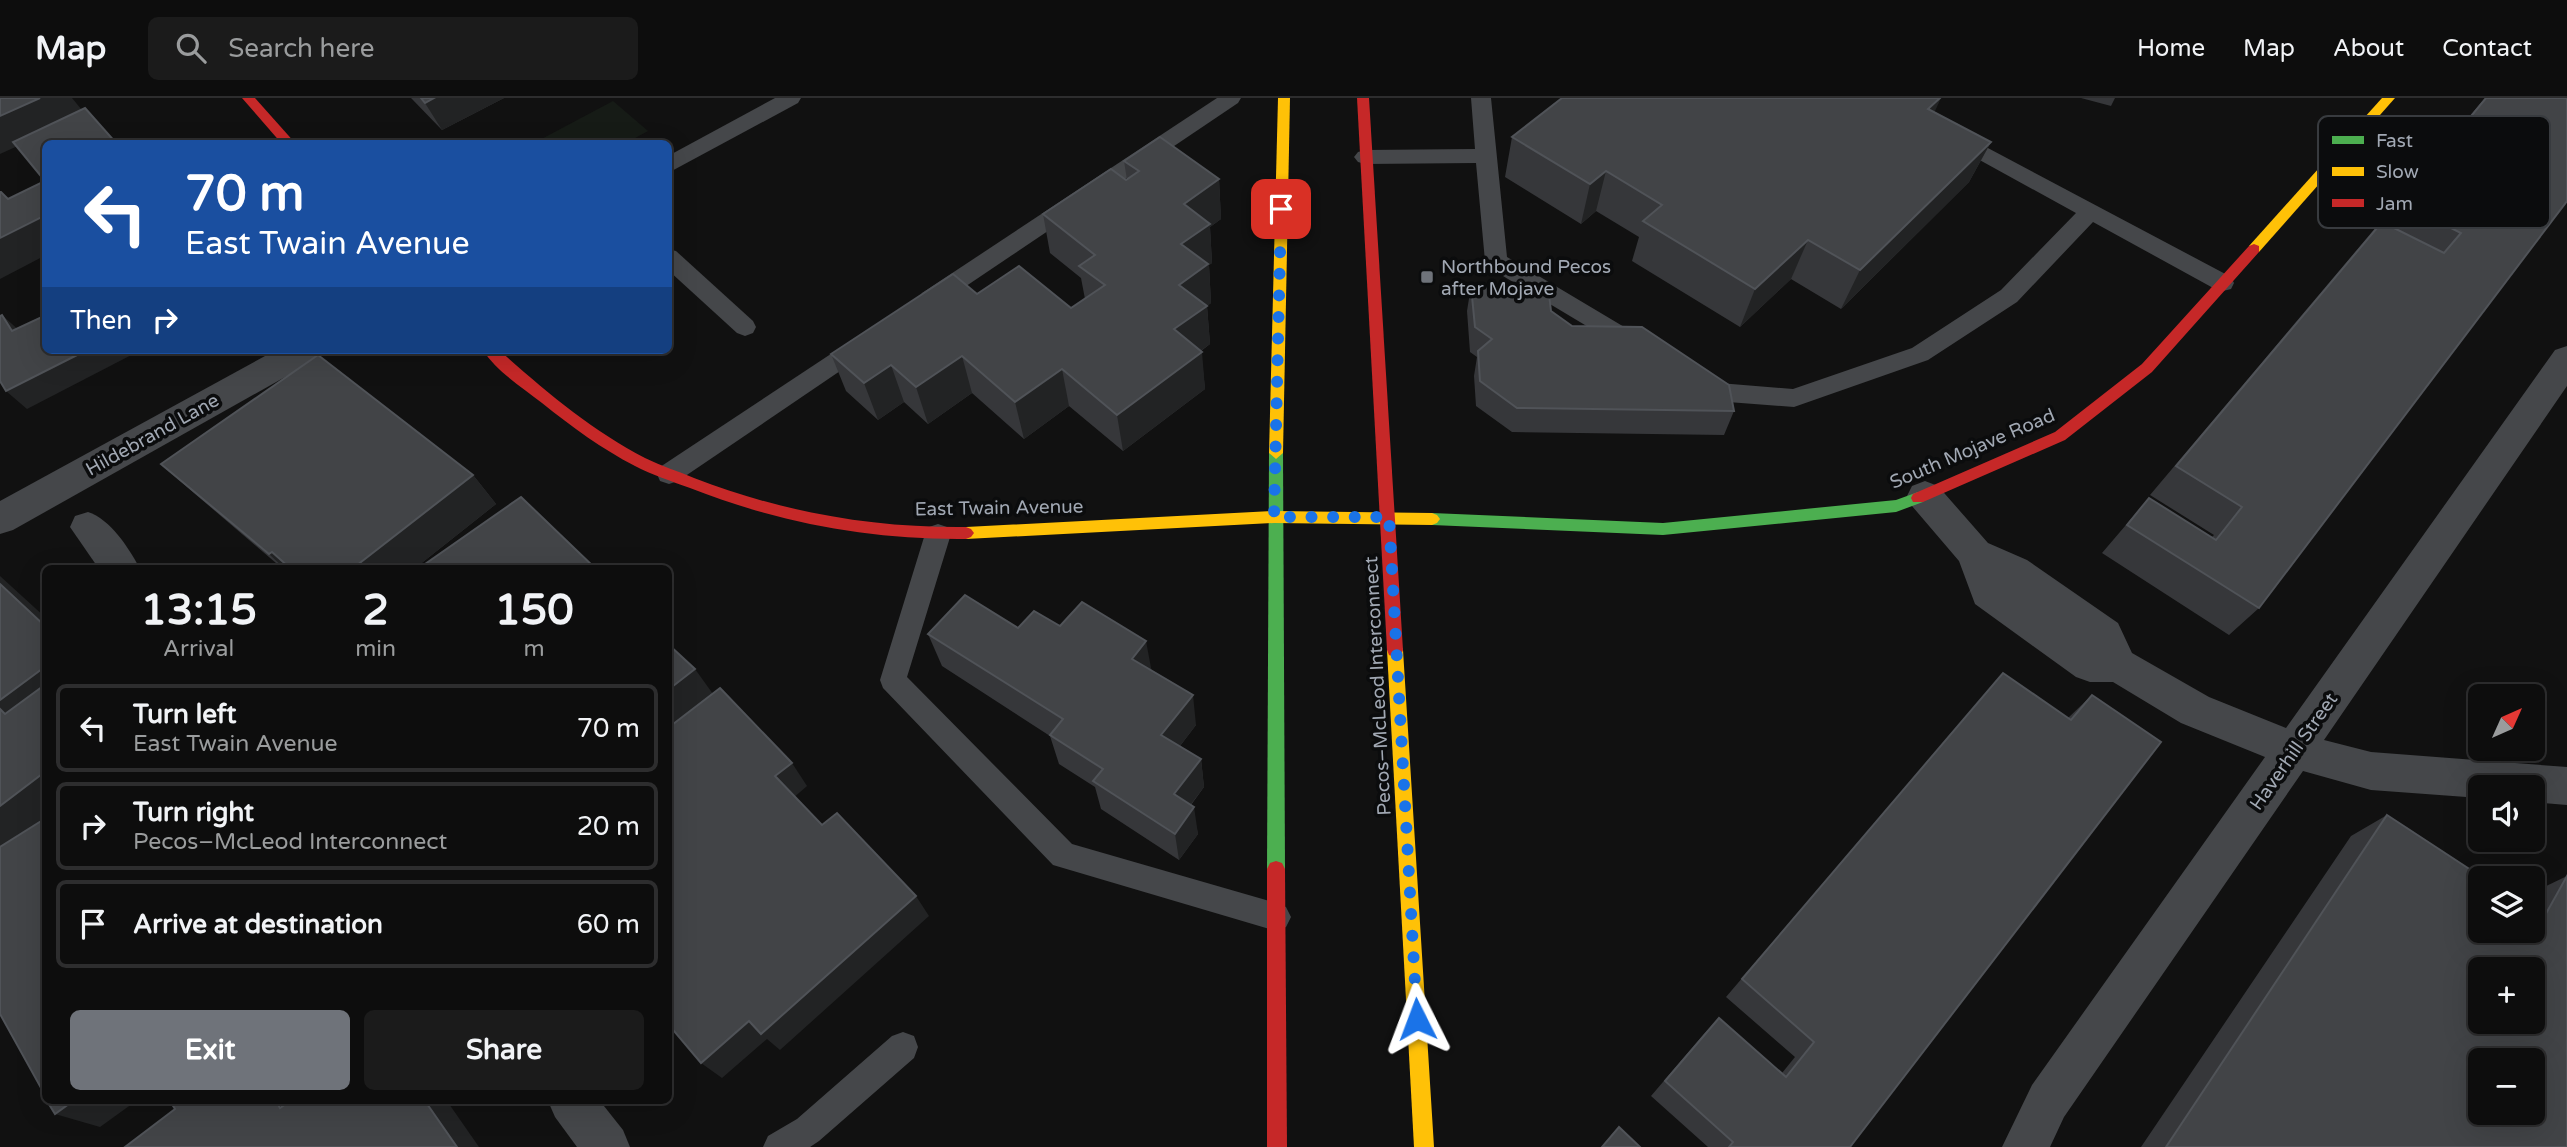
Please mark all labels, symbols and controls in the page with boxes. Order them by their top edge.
search box [148,17,638,80]
text: Map [35,29,106,68]
icon: search [172,29,210,67]
text: Search here [228,33,374,64]
text: Home [2137,34,2205,63]
text: Map [2243,34,2295,63]
text: About [2333,34,2404,63]
text: Contact [2442,34,2532,63]
legend [2318,116,2550,228]
text: Fast [2376,130,2413,152]
text: Slow [2376,161,2419,183]
text: 70 m [185,165,304,224]
icon: left [70,168,161,259]
pin [1251,179,1311,239]
icon: arrive [1262,190,1300,228]
text: Jam [2376,193,2413,215]
text: East Twain Avenue [185,225,470,263]
place label: Northbound Pecos after Mojave [1441,256,1611,300]
marker: Northbound Pecos after Mojave [1419,269,1435,285]
icon: right [146,301,184,339]
text: Then [70,305,132,336]
street label: Hildebrand Lane [82,389,223,481]
street label: South Mojave Road [1887,404,2058,494]
street label: East Twain Avenue [914,496,1084,520]
street label: Pecos–McLeod Interconnect [1360,556,1396,816]
text: 13:15 [140,585,257,636]
text: 2 [362,585,389,636]
text: 150 [494,585,574,636]
text: Arrival [163,635,234,663]
text: min [355,635,396,663]
text: m [523,635,545,663]
north arrow [2468,684,2544,761]
map controls [2468,684,2545,1125]
street label: Haverhill Street [2245,689,2342,814]
text: Turn left [133,699,236,730]
icon: left [74,709,112,747]
text: 70 m [577,713,640,744]
text: East Twain Avenue [133,730,338,758]
button: sound [2468,775,2545,852]
text: Turn right [133,797,254,828]
icon: right [74,807,112,845]
text: 20 m [577,811,640,842]
text: Pecos–McLeod Interconnect [133,828,447,856]
button: layers [2468,866,2545,943]
icon: arrive [74,905,112,943]
text: Arrive at destination [133,909,383,940]
text: 60 m [577,909,640,940]
button: + [2468,957,2545,1034]
position arrow [1380,982,1454,1056]
button: Exit [70,1010,350,1090]
button: Share [364,1010,644,1090]
button: − [2468,1048,2545,1125]

